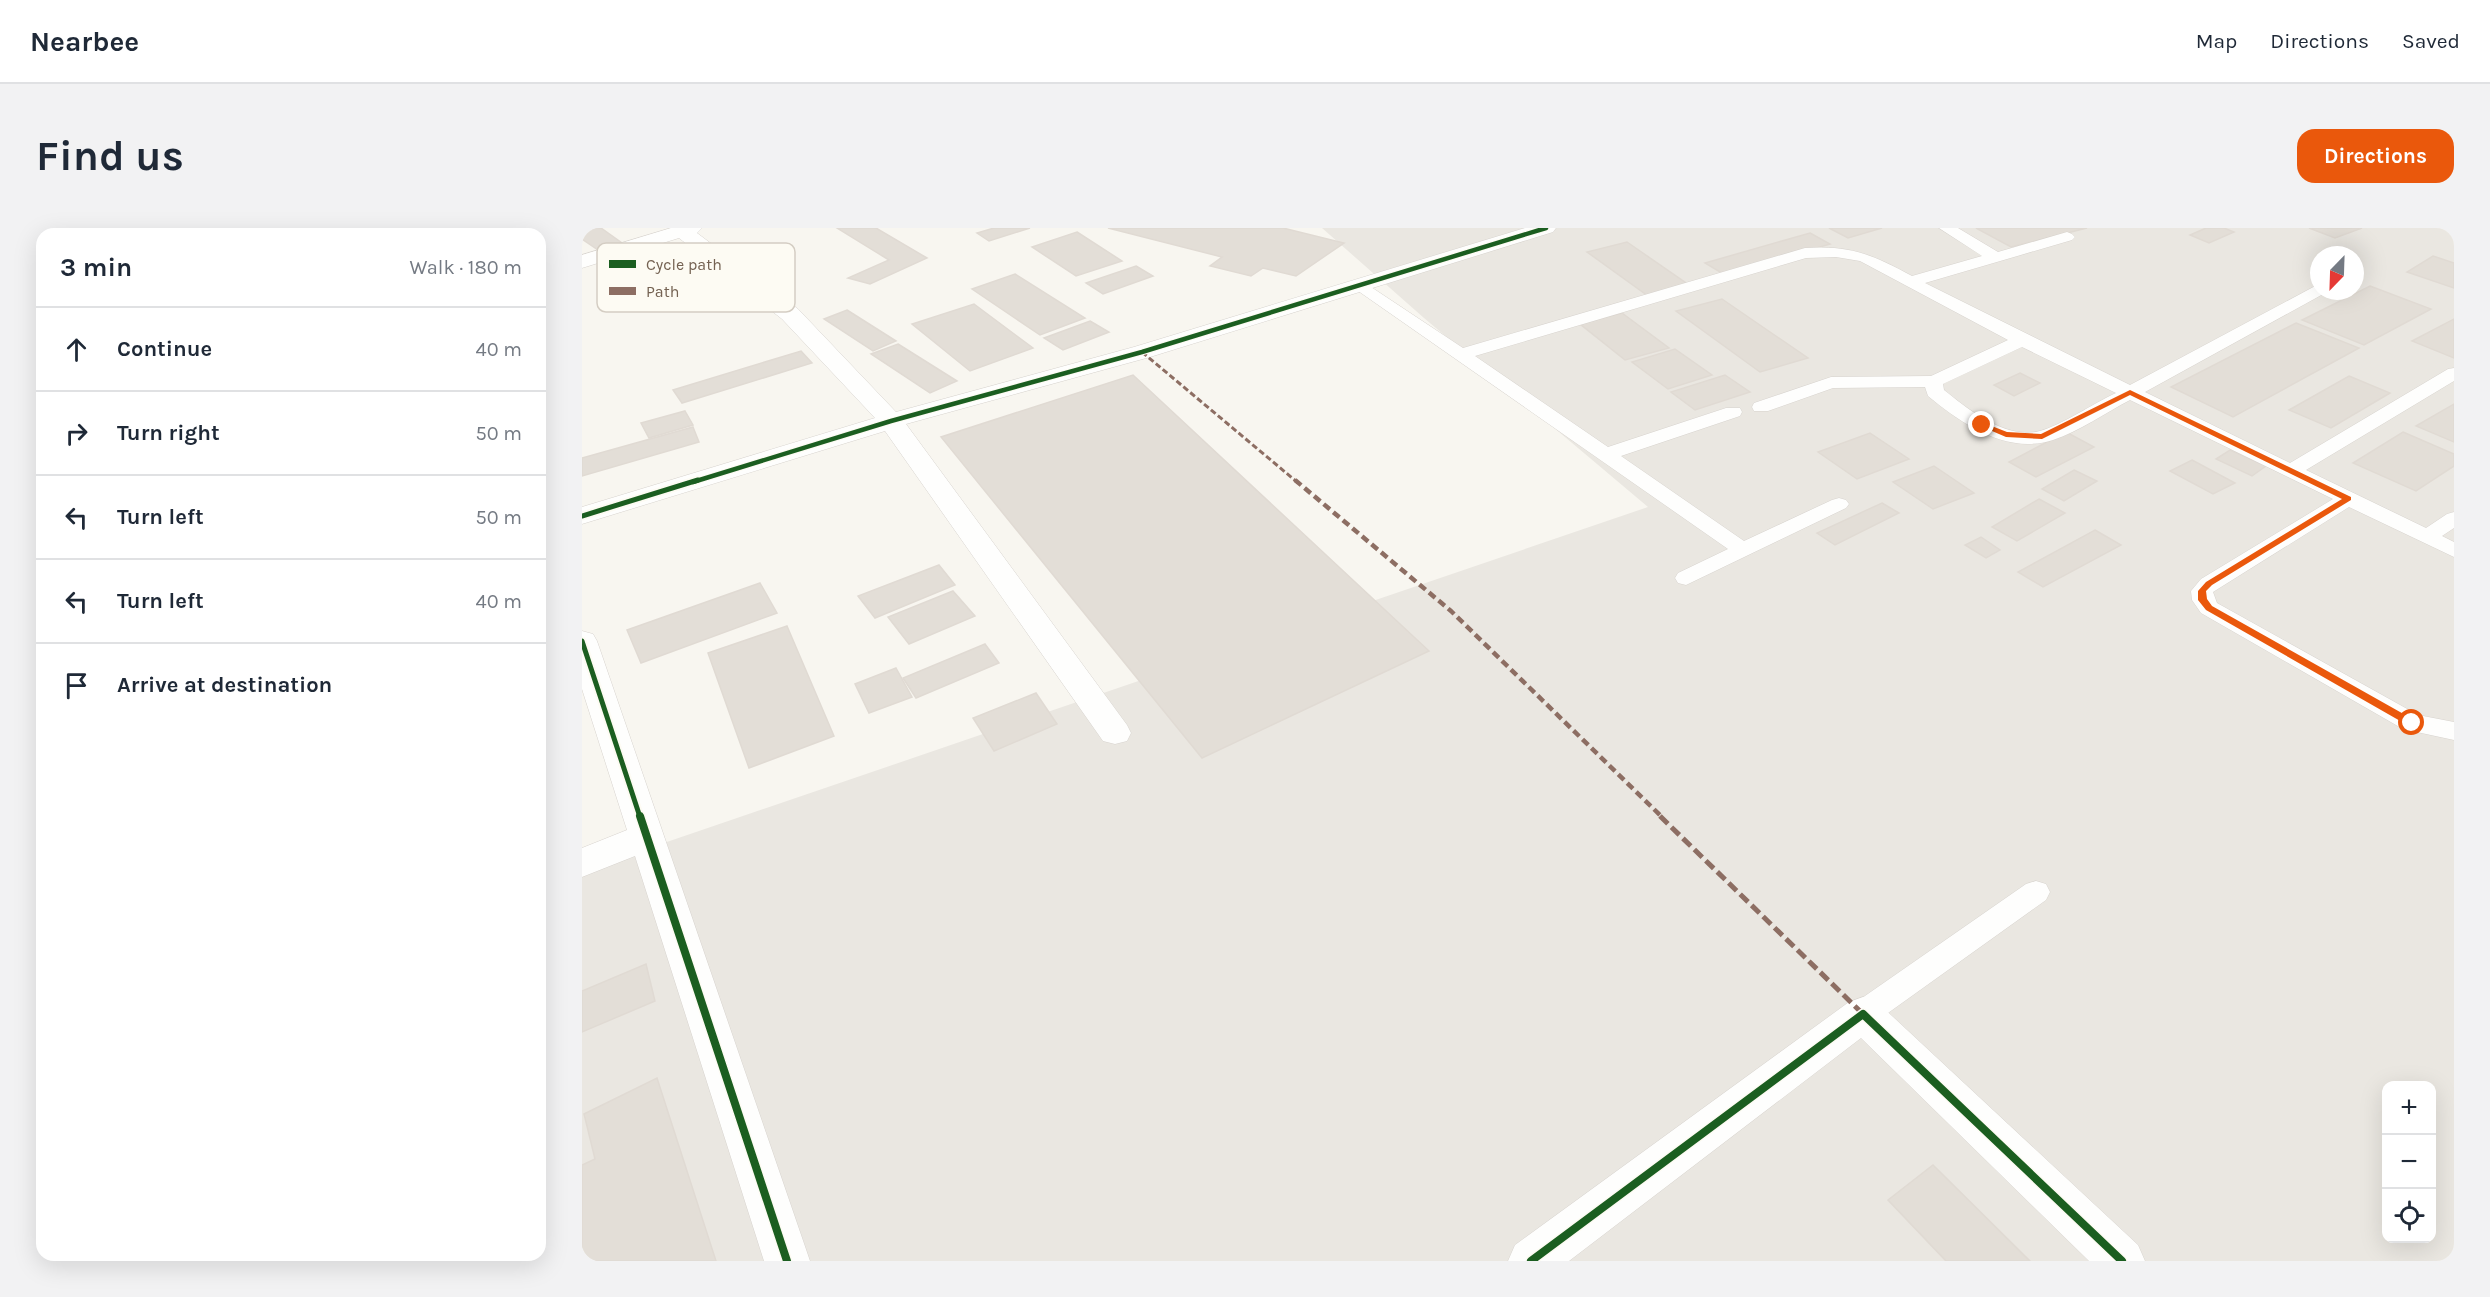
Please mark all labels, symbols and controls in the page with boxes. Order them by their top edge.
text: Nearbee [30,25,139,58]
text: Map [2196,29,2237,53]
text: Directions [2270,29,2369,53]
text: Saved [2402,29,2460,53]
button: Directions [2297,129,2454,183]
text: Find us [36,131,184,181]
legend [597,243,795,312]
north arrow [2310,246,2364,300]
text: 3 min [60,252,132,283]
text: Cycle path [646,255,722,274]
text: Walk · 180 m [410,256,522,279]
text: Path [646,282,679,301]
icon: ahead [60,333,93,366]
text: Continue [117,336,212,362]
text: 40 m [476,338,522,361]
route end [1968,411,1994,437]
icon: right [60,417,93,450]
text: Turn right [117,420,220,446]
text: 50 m [475,422,522,445]
icon: left [60,501,93,534]
text: Turn left [117,504,204,530]
text: 50 m [475,506,522,529]
icon: left [60,585,93,618]
text: Turn left [117,588,204,614]
text: 40 m [476,590,522,613]
icon: arrive [60,669,93,702]
text: Arrive at destination [117,672,332,698]
route start [2398,709,2424,735]
map controls [2382,1081,2436,1243]
button: + [2382,1081,2436,1135]
button: − [2382,1135,2436,1189]
button: locate [2382,1189,2436,1243]

